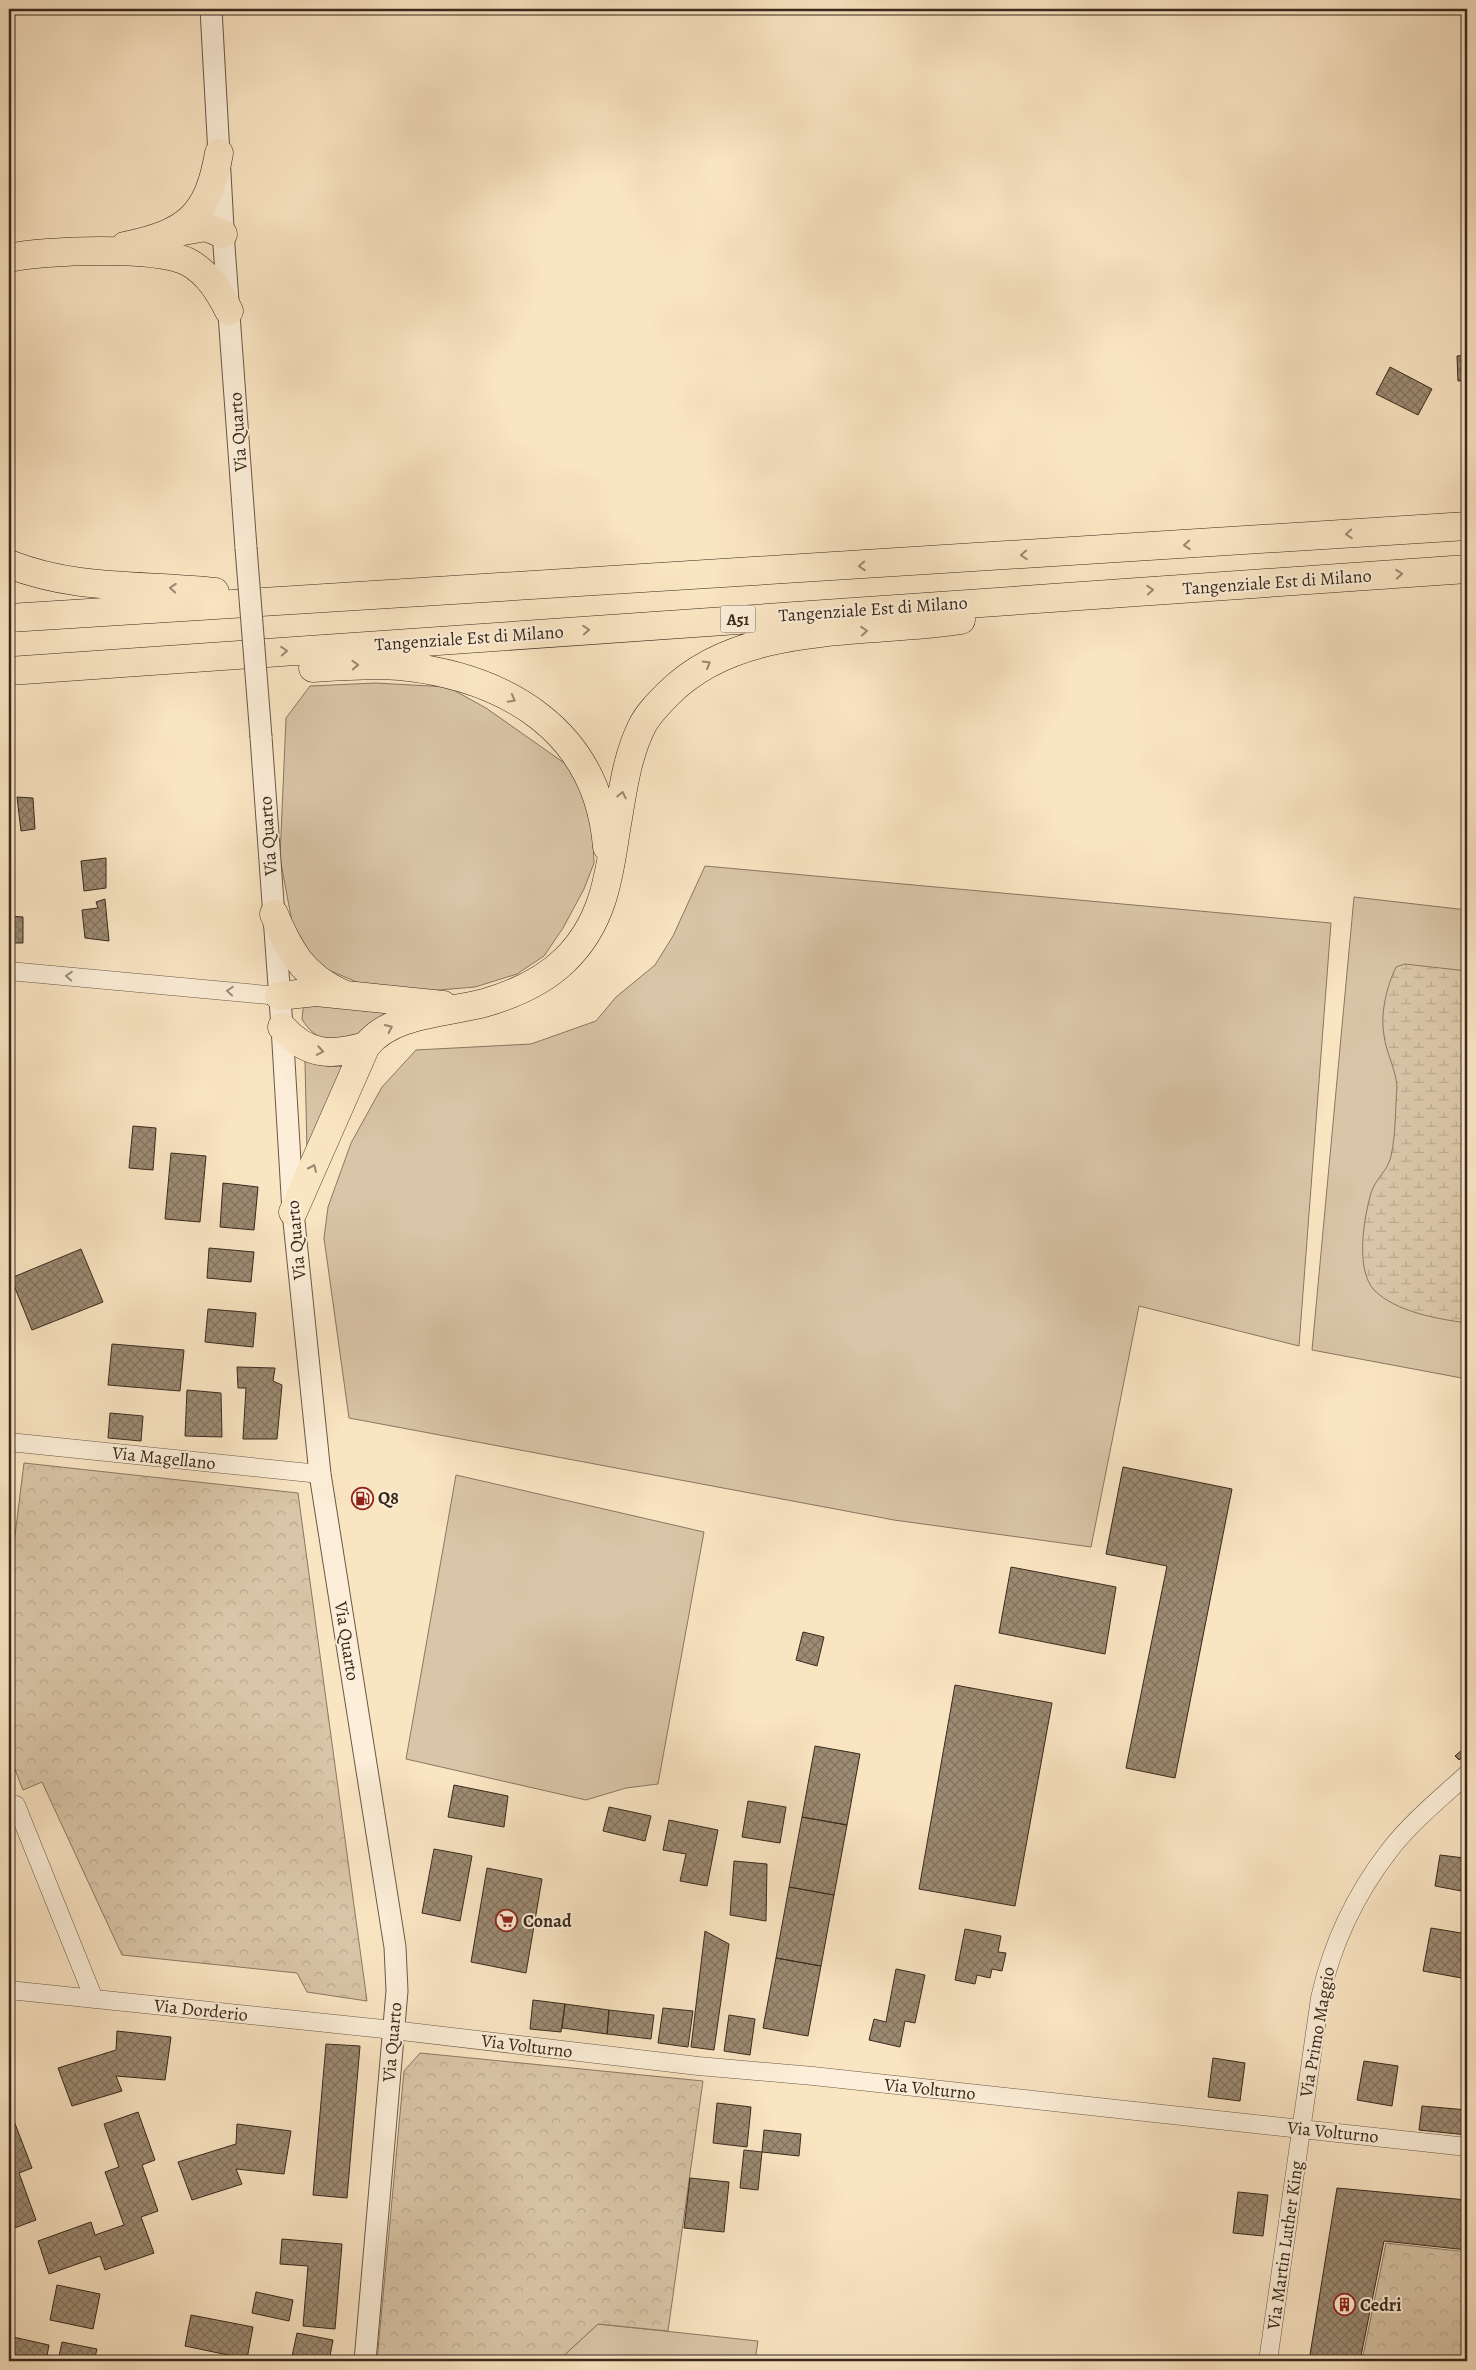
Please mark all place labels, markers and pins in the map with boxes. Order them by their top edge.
fuel station icon: Q8 [350,1486,374,1510]
place label: Q8 [378,1486,399,1510]
supermarket icon: Conad [495,1909,519,1933]
place label: Conad [523,1909,572,1933]
building icon: Cedri [1332,2293,1356,2317]
place label: Cedri [1360,2293,1401,2317]

